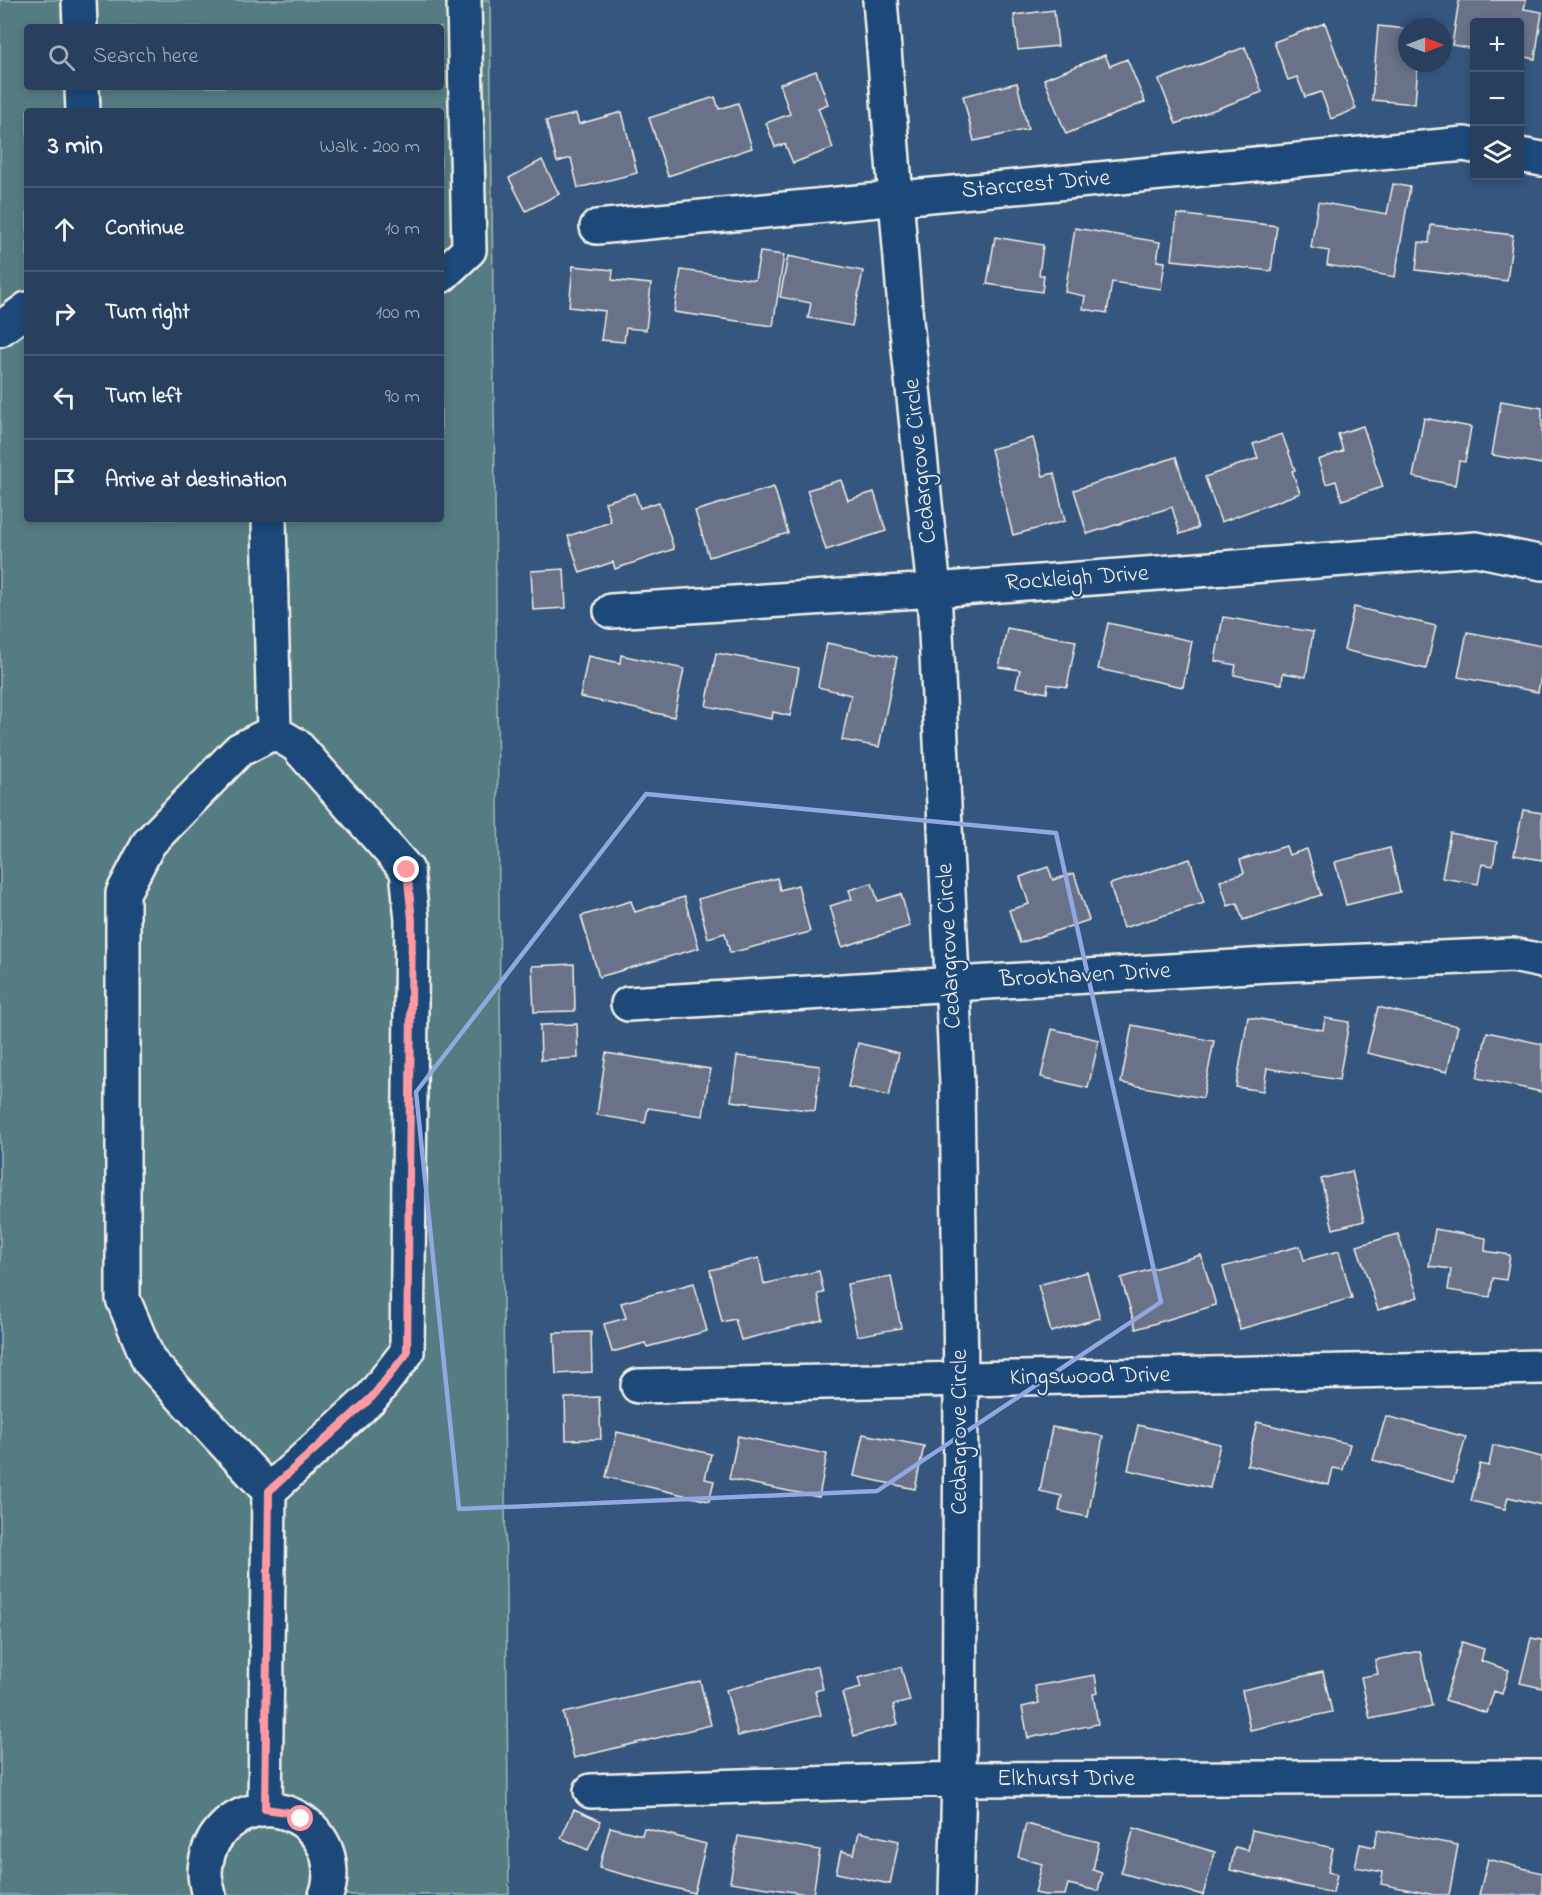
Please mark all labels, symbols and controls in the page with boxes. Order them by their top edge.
north arrow [1398,18,1452,72]
map controls [1470,18,1524,180]
button: + [1470,18,1524,72]
search box [24,24,444,90]
icon: search [45,41,78,74]
text: Search here [93,41,198,73]
button: − [1470,72,1524,126]
button: layers [1470,126,1524,180]
text: 3 min [48,128,103,166]
text: Walk · 200 m [320,133,420,162]
street label: Starcrest Drive [960,161,1112,209]
icon: ahead [48,213,81,246]
text: Continue [105,213,184,245]
text: 10 m [384,215,420,244]
icon: right [48,297,81,330]
text: Turn right [105,297,190,329]
text: 100 m [376,299,420,328]
street label: Cedargrove Circle [895,377,947,545]
icon: left [48,381,81,414]
text: Turn left [105,381,182,413]
text: 90 m [385,383,420,412]
icon: arrive [48,465,81,498]
text: Arrive at destination [105,465,287,497]
street label: Rockleigh Drive [1004,557,1150,601]
route end [393,856,419,882]
street label: Cedargrove Circle [928,862,972,1030]
street label: Brookhaven Drive [998,954,1172,998]
street label: Cedargrove Circle [943,1349,978,1515]
street label: Kingswood Drive [1009,1358,1171,1396]
street label: Elkhurst Drive [997,1762,1135,1797]
route start [287,1805,313,1831]

